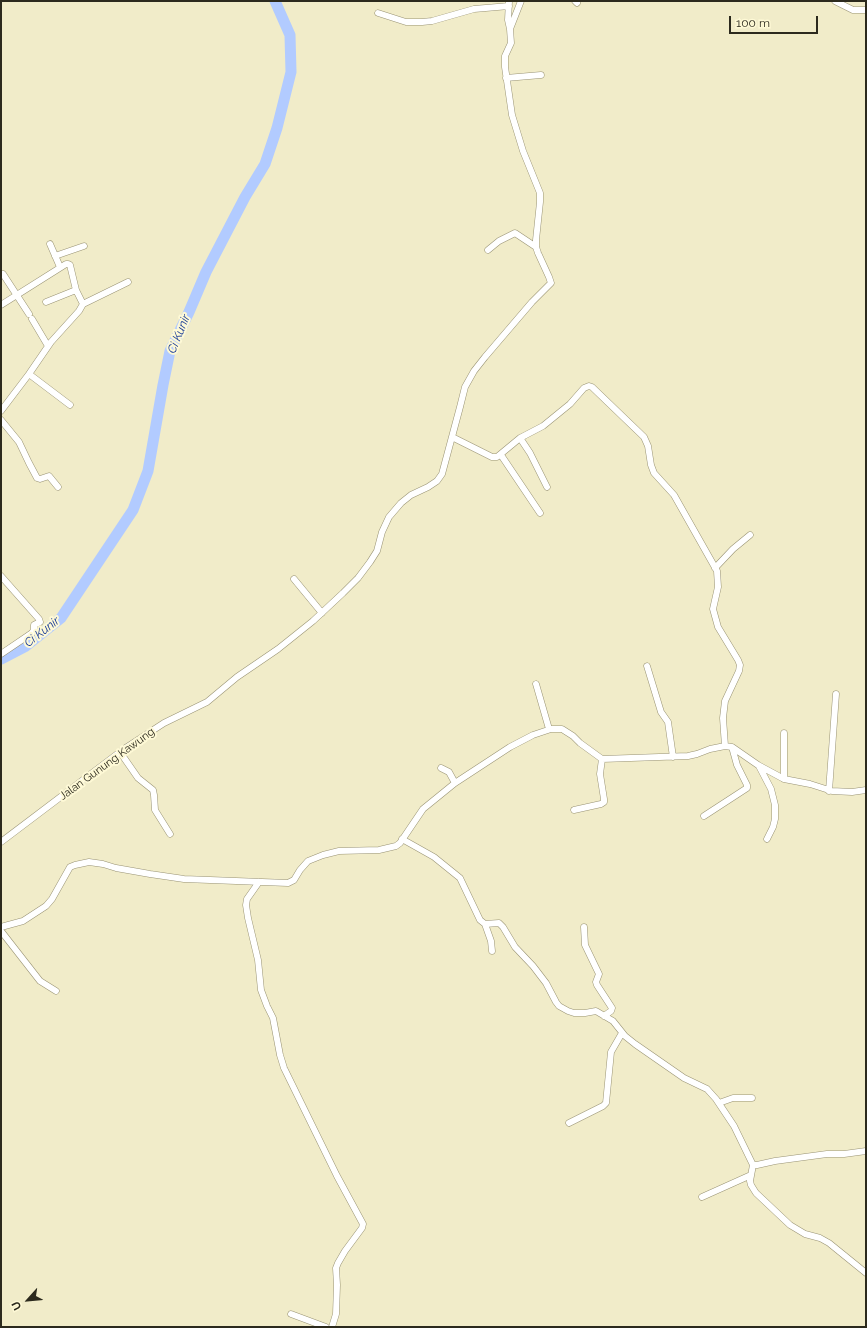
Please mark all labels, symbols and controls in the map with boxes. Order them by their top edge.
scale bar [731,8,820,34]
text: 100 m [736,16,770,30]
water label: Ci Kunir [165,312,193,356]
water label: Ci Kunir [21,614,63,650]
street label: Jalan Gunung Kawung [57,725,157,803]
north arrow [8,1280,48,1320]
text: U [9,1299,25,1312]

